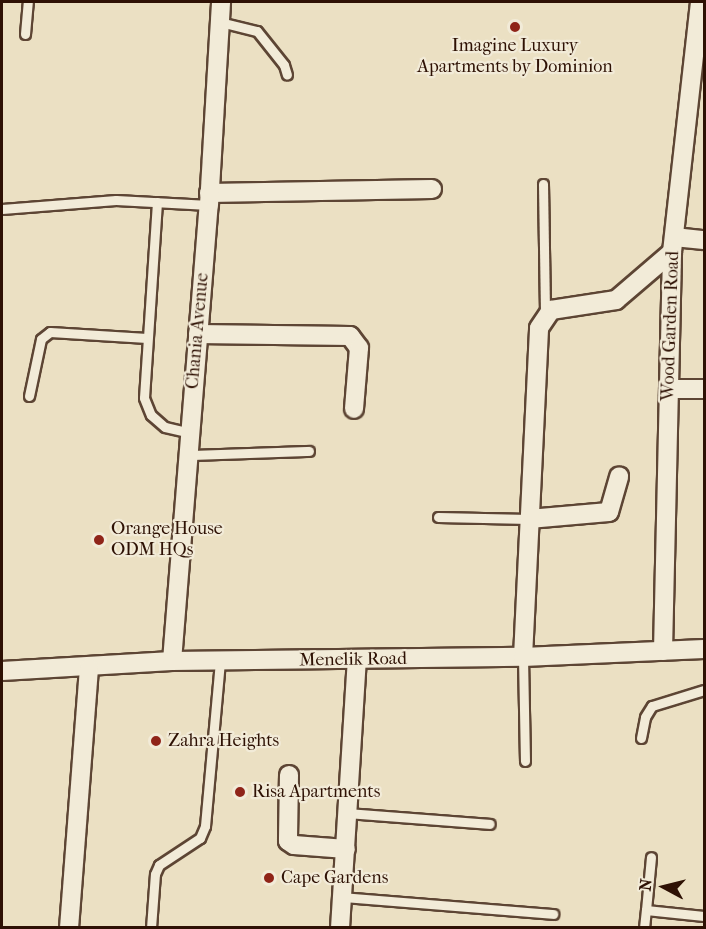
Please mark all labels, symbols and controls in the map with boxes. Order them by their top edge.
marker: Imagine Luxury Apartments by Dominion [508,20,522,34]
place label: Imagine Luxury Apartments by Dominion [417,36,613,78]
street label: Wood Garden Road [658,251,684,401]
street label: Chania Avenue [182,272,214,390]
place label: Orange House ODM HQs [111,519,223,562]
marker: Orange House ODM HQs [92,533,106,547]
street label: Menelik Road [299,648,407,672]
place label: Zahra Heights [168,730,279,752]
marker: Zahra Heights [149,734,163,748]
place label: Risa Apartments [252,781,380,803]
marker: Risa Apartments [233,785,247,799]
north arrow [634,857,694,917]
place label: Cape Gardens [281,867,388,889]
marker: Cape Gardens [262,871,276,885]
text: N [635,878,656,892]

